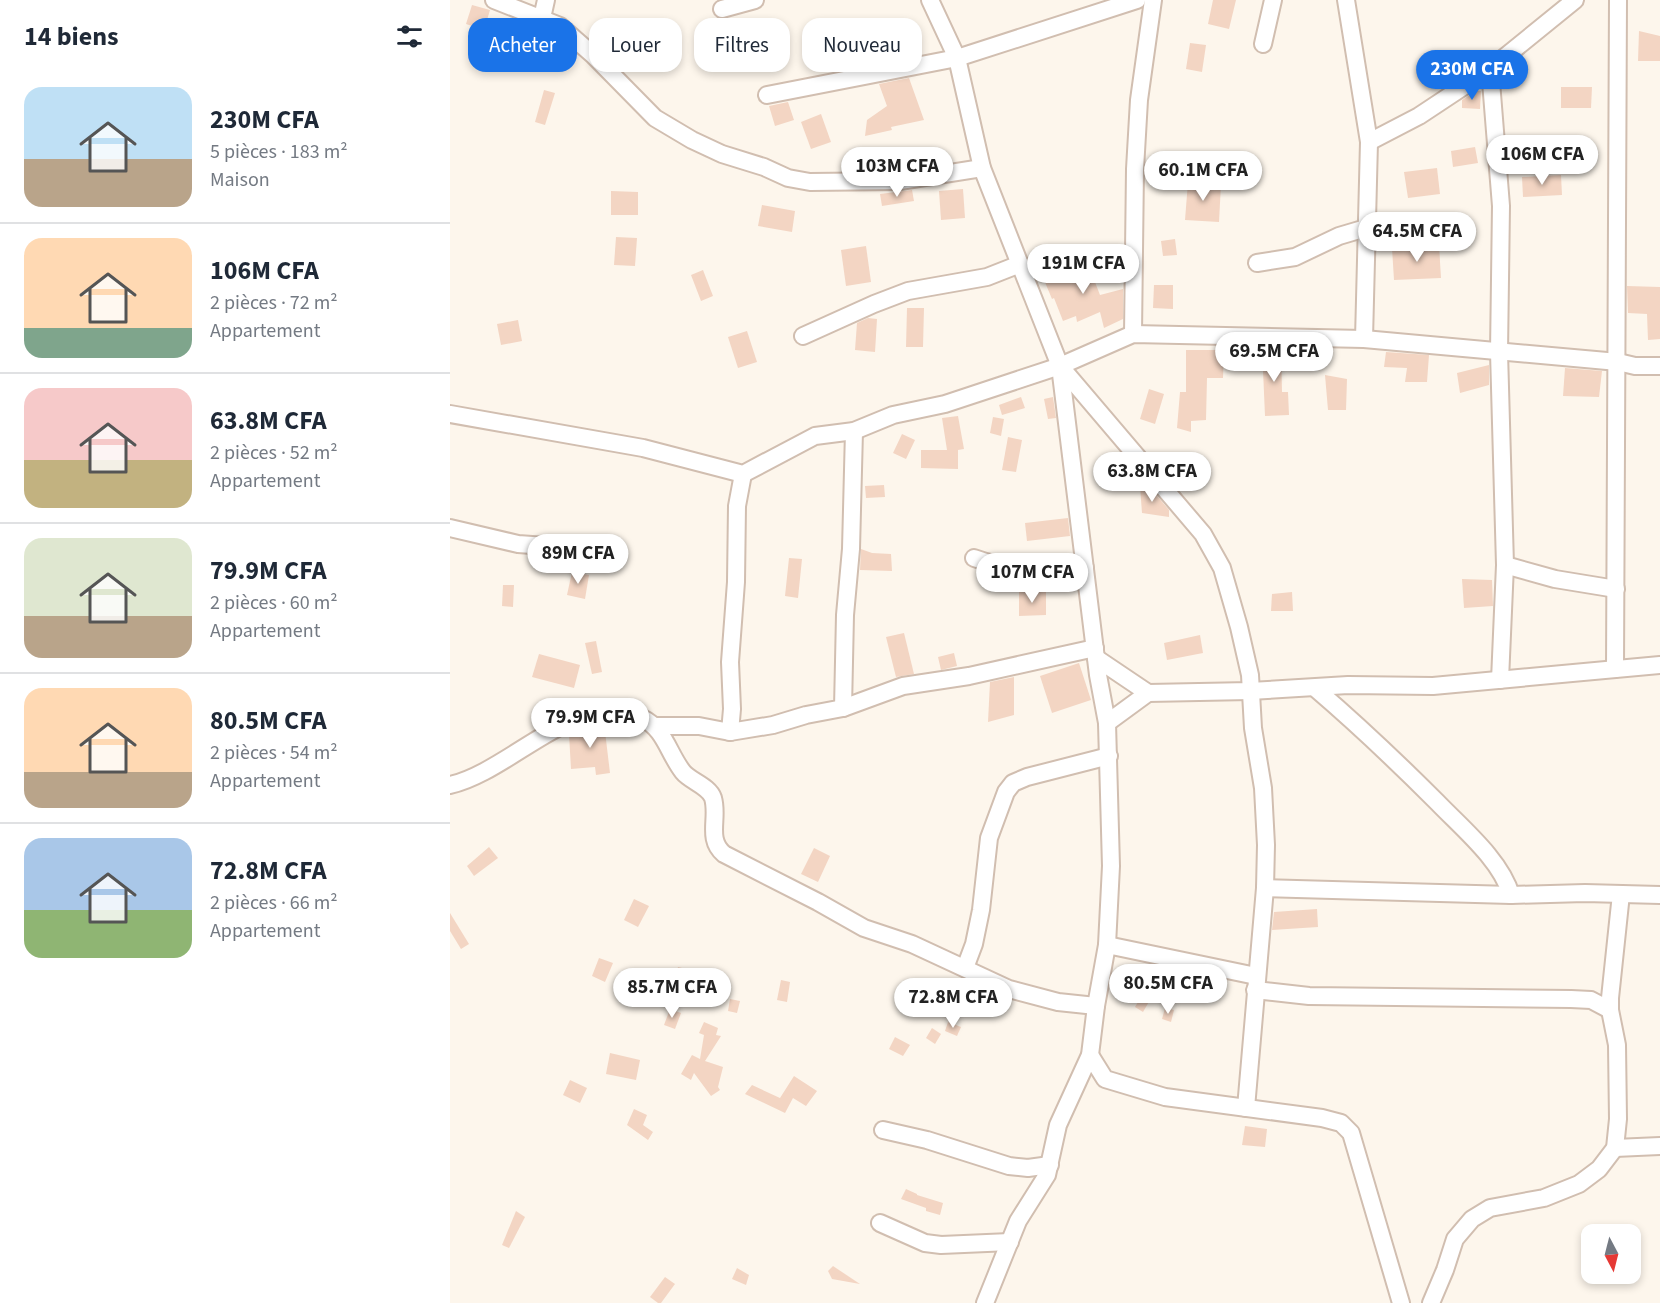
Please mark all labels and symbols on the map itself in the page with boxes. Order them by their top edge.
pin: 230M CFA [1410,50,1534,101]
pin: 106M CFA [1480,135,1604,186]
pin: 103M CFA [835,147,959,198]
pin: 60.1M CFA [1134,151,1272,202]
pin: 64.5M CFA [1348,212,1486,263]
pin: 191M CFA [1021,244,1145,295]
pin: 69.5M CFA [1205,332,1343,383]
pin: 63.8M CFA [1083,452,1221,503]
pin: 89M CFA [523,534,633,585]
pin: 107M CFA [970,553,1094,604]
pin: 79.9M CFA [521,698,659,749]
pin: 80.5M CFA [1099,964,1237,1015]
pin: 85.7M CFA [603,968,741,1019]
pin: 72.8M CFA [884,978,1022,1029]
north arrow [1581,1224,1641,1284]

